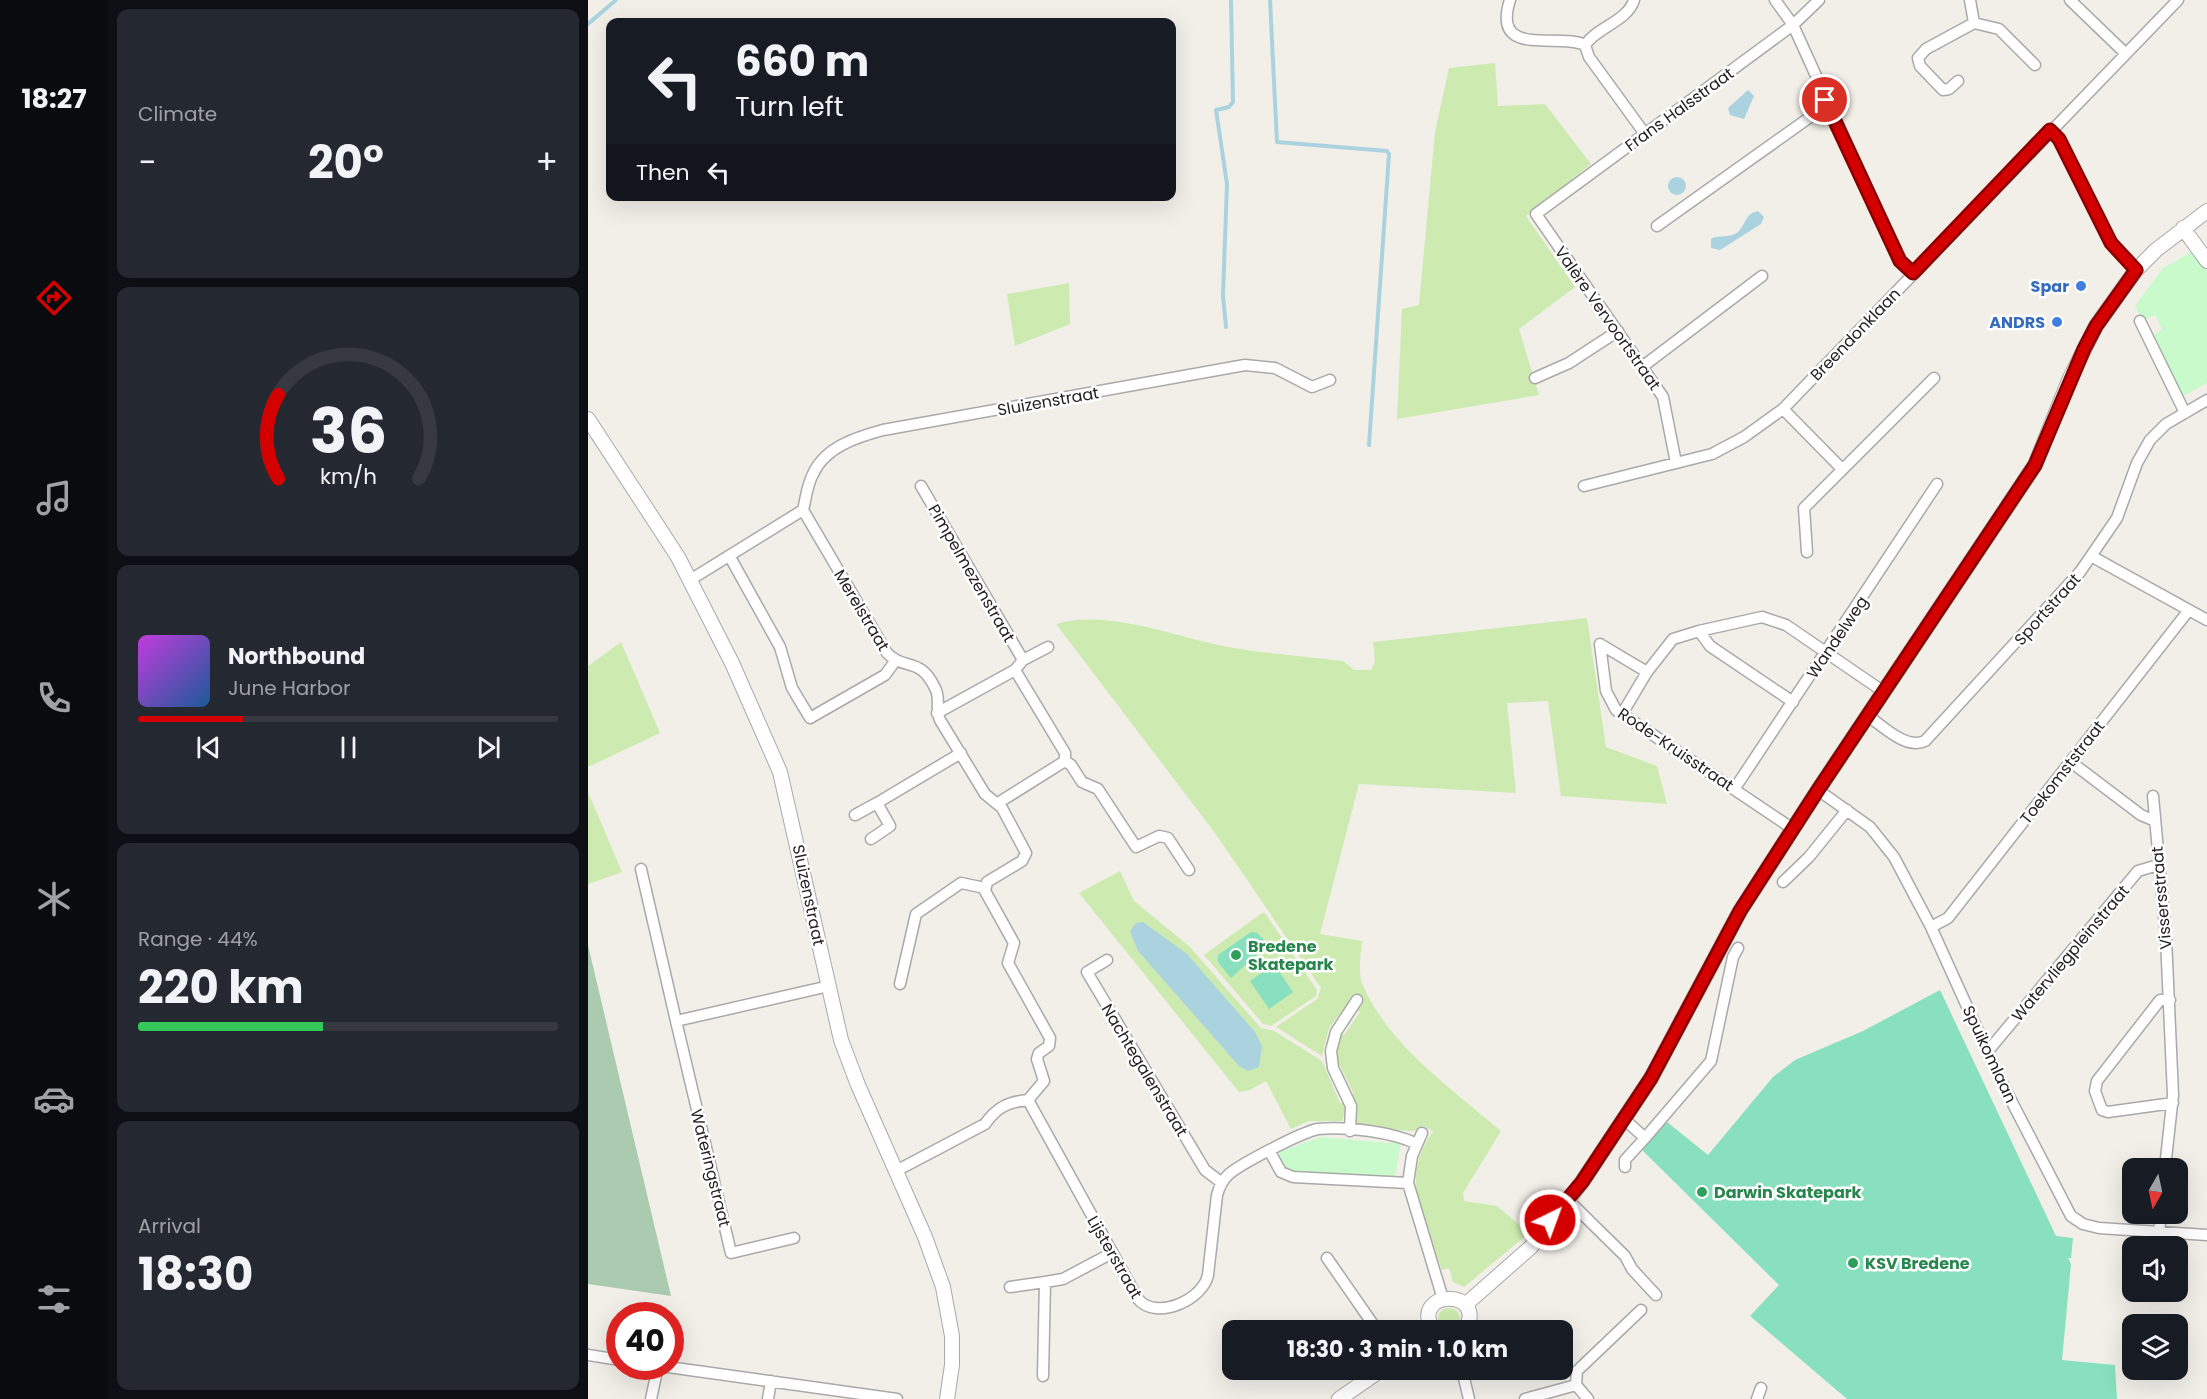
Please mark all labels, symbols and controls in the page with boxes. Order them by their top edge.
text: 660 m [735,32,869,91]
icon: left [636,42,714,120]
street label: Frans Halsstraat [1620,62,1739,157]
pin [1799,74,1850,125]
text: 18:27 [21,80,87,117]
icon: arrive [1808,83,1841,116]
text: Turn left [735,88,844,125]
text: Climate [138,100,217,128]
text: 20° [308,131,384,194]
text: − [138,139,156,186]
text: + [535,139,558,186]
icon: left [702,156,735,189]
text: Then [636,157,690,188]
street label: Valère Vervoortstraat [1549,242,1666,395]
place label: Spar [2031,275,2069,298]
icon: directions [33,277,75,319]
marker: Spar [2074,279,2088,293]
street label: Breendonklaan [1805,283,1906,386]
place label: ANDRS [1989,311,2045,334]
marker: ANDRS [2050,315,2064,329]
street label: Sluizenstraat [996,381,1101,422]
text: 36 [309,387,387,475]
text: km/h [319,461,377,492]
icon: music [33,477,75,519]
street label: Pimpelmezenstraat [923,500,1021,647]
street label: Merelstraat [828,565,895,655]
street label: Sportstraat [2009,568,2086,650]
street label: Wandelweg [1801,591,1874,683]
text: Northbound [228,641,365,672]
text: June Harbor [228,674,351,702]
icon: phone [33,677,75,719]
street label: Rode-Kruisstraat [1613,702,1738,797]
street label: Toekomststraat [2015,716,2110,829]
icon: previous [192,731,225,764]
icon: pause [332,731,365,764]
icon: next [472,731,505,764]
street label: Sluizenstraat [787,843,830,948]
street label: Vissersstraat [2146,845,2177,950]
icon: climate [33,878,75,920]
street label: Watervliegpleinstraat [2006,880,2135,1027]
text: Range · 44% [138,925,258,953]
place label: Bredene Skatepark [1248,935,1334,976]
marker: Bredene Skatepark [1229,948,1243,962]
text: 220 km [138,956,304,1019]
street label: Nachtegalenstraat [1096,1000,1193,1141]
street label: Spuikomlaan [1957,1002,2022,1107]
icon: car [33,1078,75,1120]
street label: Wateringstraat [685,1107,736,1230]
north arrow [2122,1158,2188,1224]
map controls [2122,1158,2188,1380]
place label: Darwin Skatepark [1714,1181,1862,1204]
marker: Darwin Skatepark [1695,1185,1709,1199]
position arrow [1518,1188,1582,1252]
street label: Lijsterstraat [1081,1211,1148,1303]
text: Arrival [138,1212,201,1240]
button: sound [2122,1236,2188,1302]
text: 18:30 [138,1243,253,1306]
place label: KSV Bredene [1865,1252,1970,1275]
marker: KSV Bredene [1846,1256,1860,1270]
icon: filters [33,1278,75,1320]
speed limit sign: 40 [606,1302,684,1380]
button: layers [2122,1314,2188,1380]
text: 18:30 · 3 min · 1.0 km [1287,1334,1508,1365]

